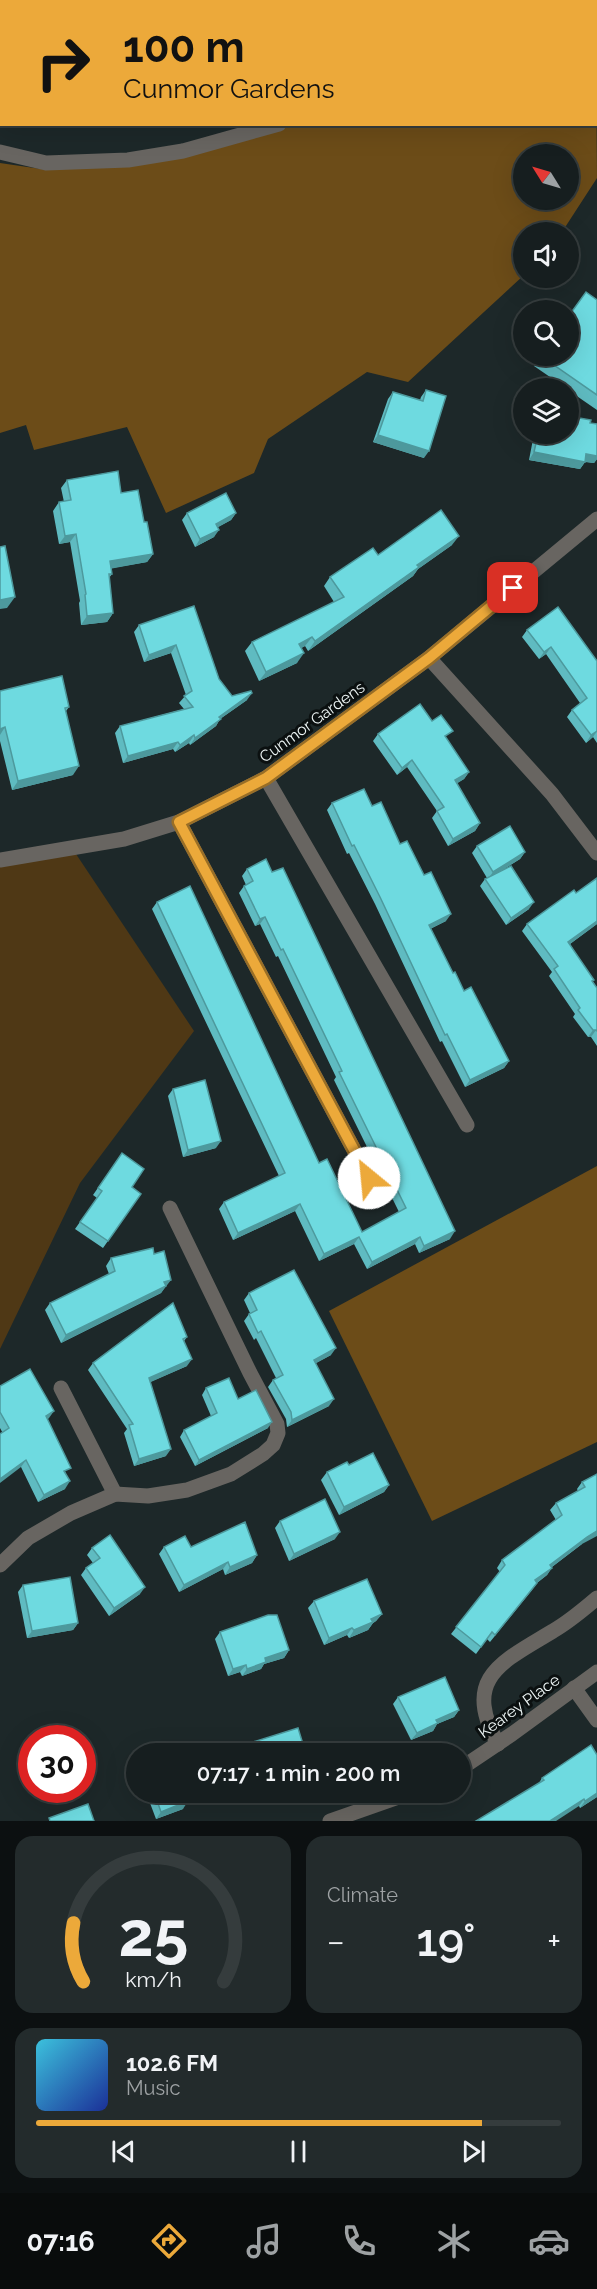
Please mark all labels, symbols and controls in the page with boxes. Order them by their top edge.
text: 100 m [123,23,245,72]
icon: right [24,24,102,102]
text: Cunmor Gardens [123,73,334,104]
north arrow [513,144,579,210]
map controls [513,144,579,444]
button: sound [513,222,579,288]
button: search [513,300,579,366]
button: layers [513,378,579,444]
pin [487,562,538,613]
icon: arrive [496,571,529,604]
street label: Cunmor Gardens [256,677,368,767]
position arrow [337,1146,401,1210]
street label: Kearey Place [475,1670,563,1742]
speed limit sign: 30 [18,1725,96,1803]
text: 07:17 · 1 min · 200 m [197,1760,400,1786]
text: Climate [327,1883,398,1907]
text: 25 [118,1897,188,1971]
text: 19° [417,1914,475,1967]
text: − [327,1922,345,1961]
text: + [547,1922,561,1961]
text: km/h [125,1967,181,1992]
text: 102.6 FM [126,2050,218,2076]
text: Music [126,2076,180,2100]
icon: previous [107,2135,140,2168]
icon: pause [282,2135,315,2168]
icon: next [457,2135,490,2168]
icon: directions [148,2220,190,2262]
icon: music [243,2220,285,2262]
icon: phone [338,2220,380,2262]
icon: climate [433,2220,475,2262]
icon: car [528,2220,570,2262]
text: 07:16 [27,2226,95,2257]

